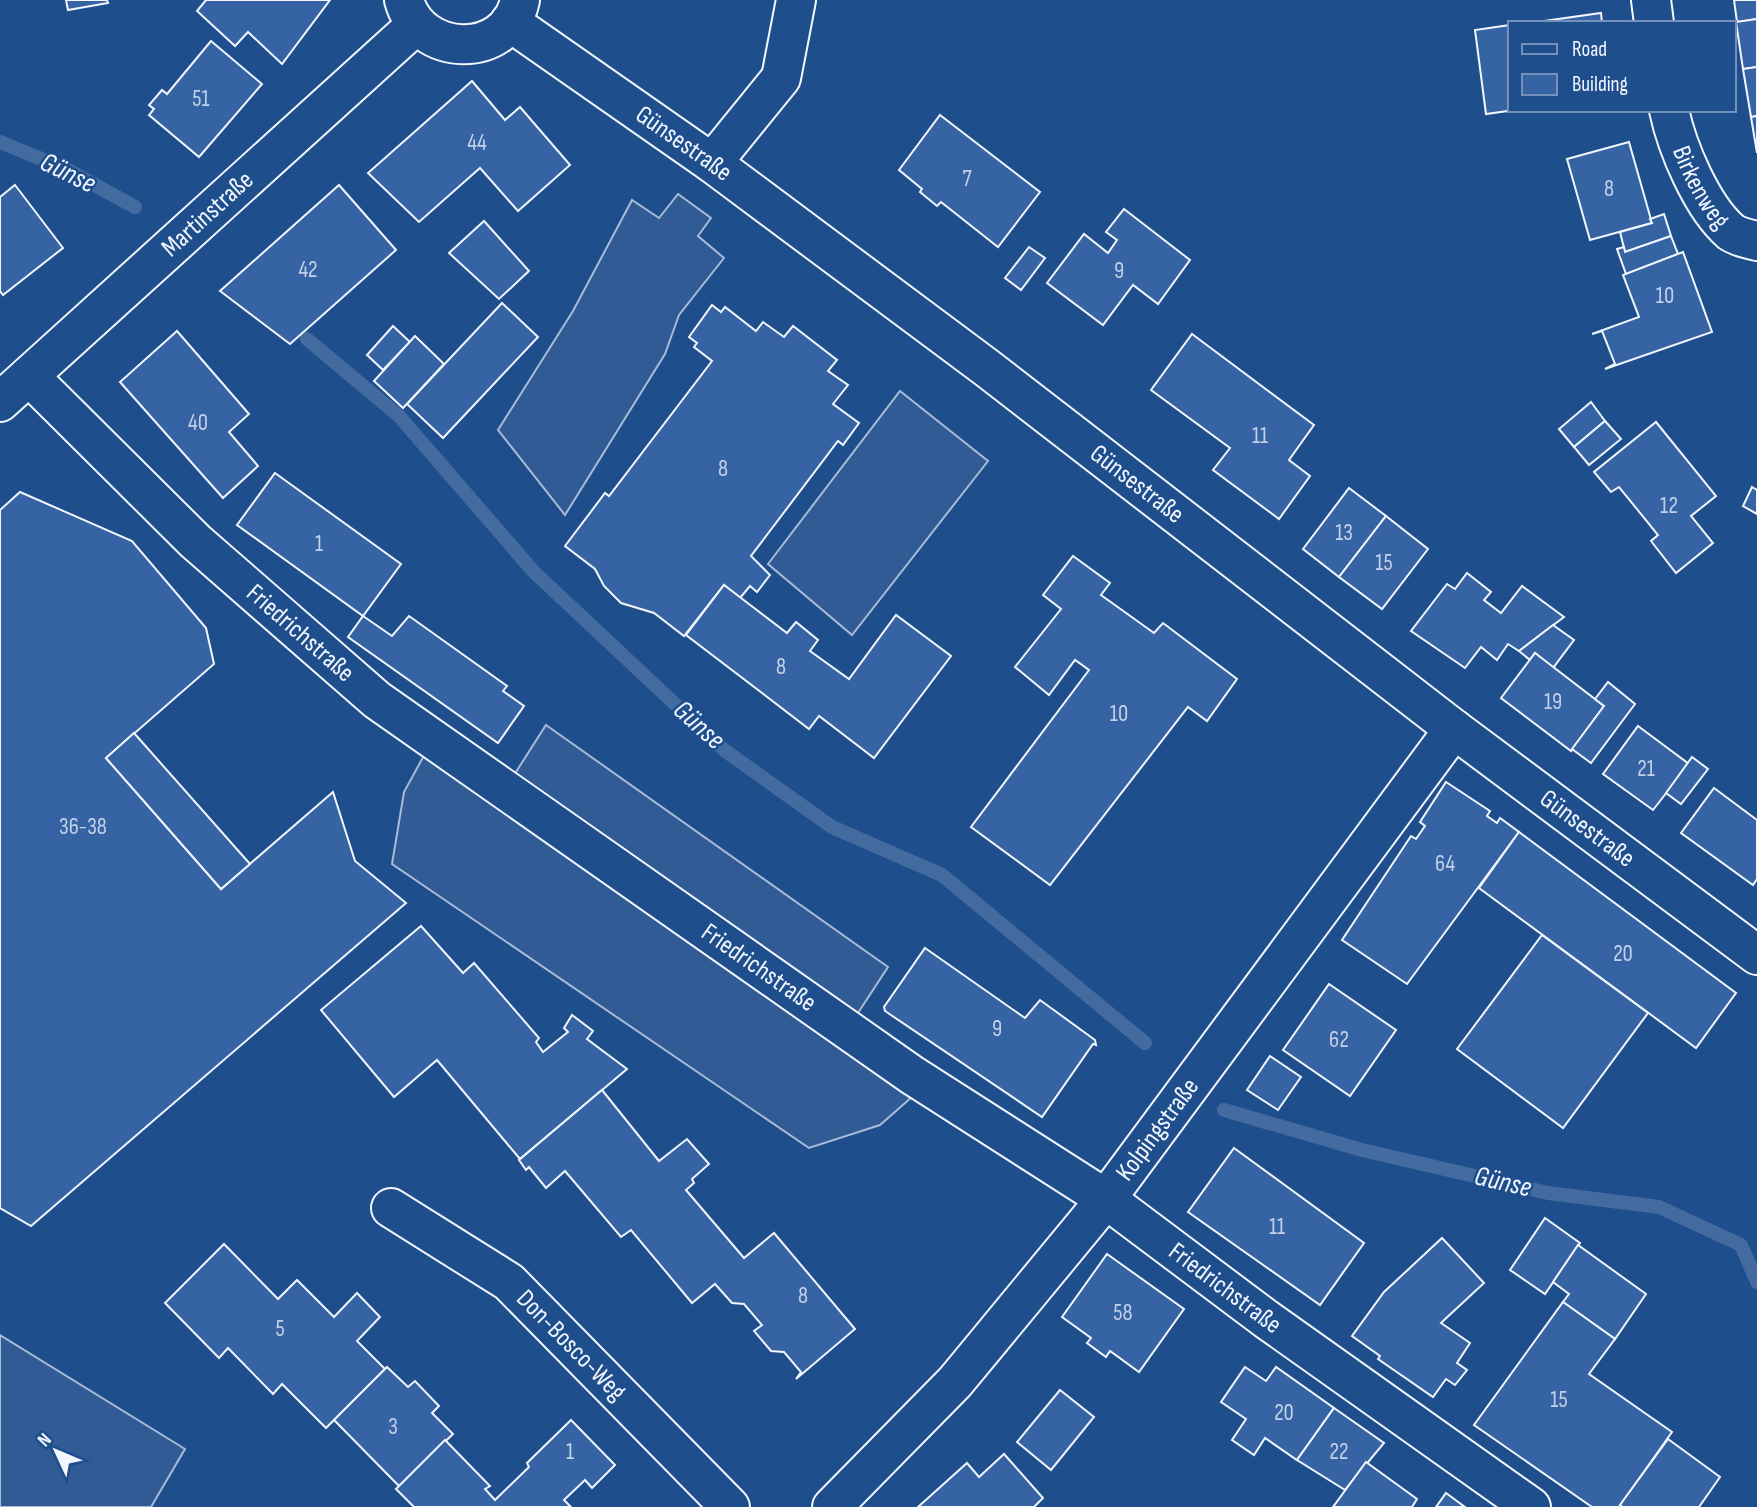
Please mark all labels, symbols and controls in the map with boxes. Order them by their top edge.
legend [1508,21,1736,112]
text: Road [1572,37,1607,62]
text: Building [1572,72,1628,97]
house number: 51 [192,85,210,113]
street label: Günsestraße [630,99,738,188]
house number: 44 [467,129,487,157]
street label: Birkenweg [1665,142,1736,236]
water label: Günse [35,146,101,201]
street label: Martinstraße [155,165,260,263]
house number: 7 [962,165,972,193]
house number: 8 [1604,175,1614,203]
house number: 42 [298,256,318,284]
house number: 9 [1114,257,1124,285]
house number: 10 [1656,282,1674,310]
house number: 40 [188,409,208,437]
house number: 11 [1252,422,1268,450]
street label: Günsestraße [1084,438,1190,530]
house number: 8 [718,455,728,483]
house number: 12 [1660,492,1678,520]
house number: 13 [1335,519,1353,547]
house number: 1 [315,530,323,558]
house number: 15 [1375,549,1393,577]
street label: Friedrichstraße [240,578,361,689]
house number: 8 [776,653,786,681]
house number: 19 [1544,688,1562,716]
water label: Günse [667,693,732,757]
house number: 10 [1110,700,1128,728]
house number: 21 [1637,755,1655,783]
street label: Günsestraße [1534,783,1641,874]
house number: 36-38 [59,813,107,841]
house number: 64 [1435,850,1455,878]
street label: Friedrichstraße [695,917,822,1018]
house number: 20 [1613,940,1633,968]
house number: 9 [992,1015,1002,1043]
house number: 62 [1329,1026,1349,1054]
street label: Kolpingstraße [1109,1072,1206,1187]
water label: Günse [1471,1159,1535,1205]
house number: 11 [1269,1213,1285,1241]
street label: Friedrichstraße [1162,1236,1287,1340]
house number: 8 [798,1282,808,1310]
street label: Don-Bosco-Weg [510,1283,632,1407]
house number: 58 [1113,1299,1133,1327]
house number: 5 [275,1315,285,1343]
house number: 15 [1550,1386,1568,1414]
house number: 20 [1274,1399,1294,1427]
house number: 3 [388,1413,398,1441]
north arrow [21,1416,91,1486]
text: N [33,1429,57,1452]
house number: 1 [566,1438,574,1466]
house number: 22 [1330,1438,1348,1466]

